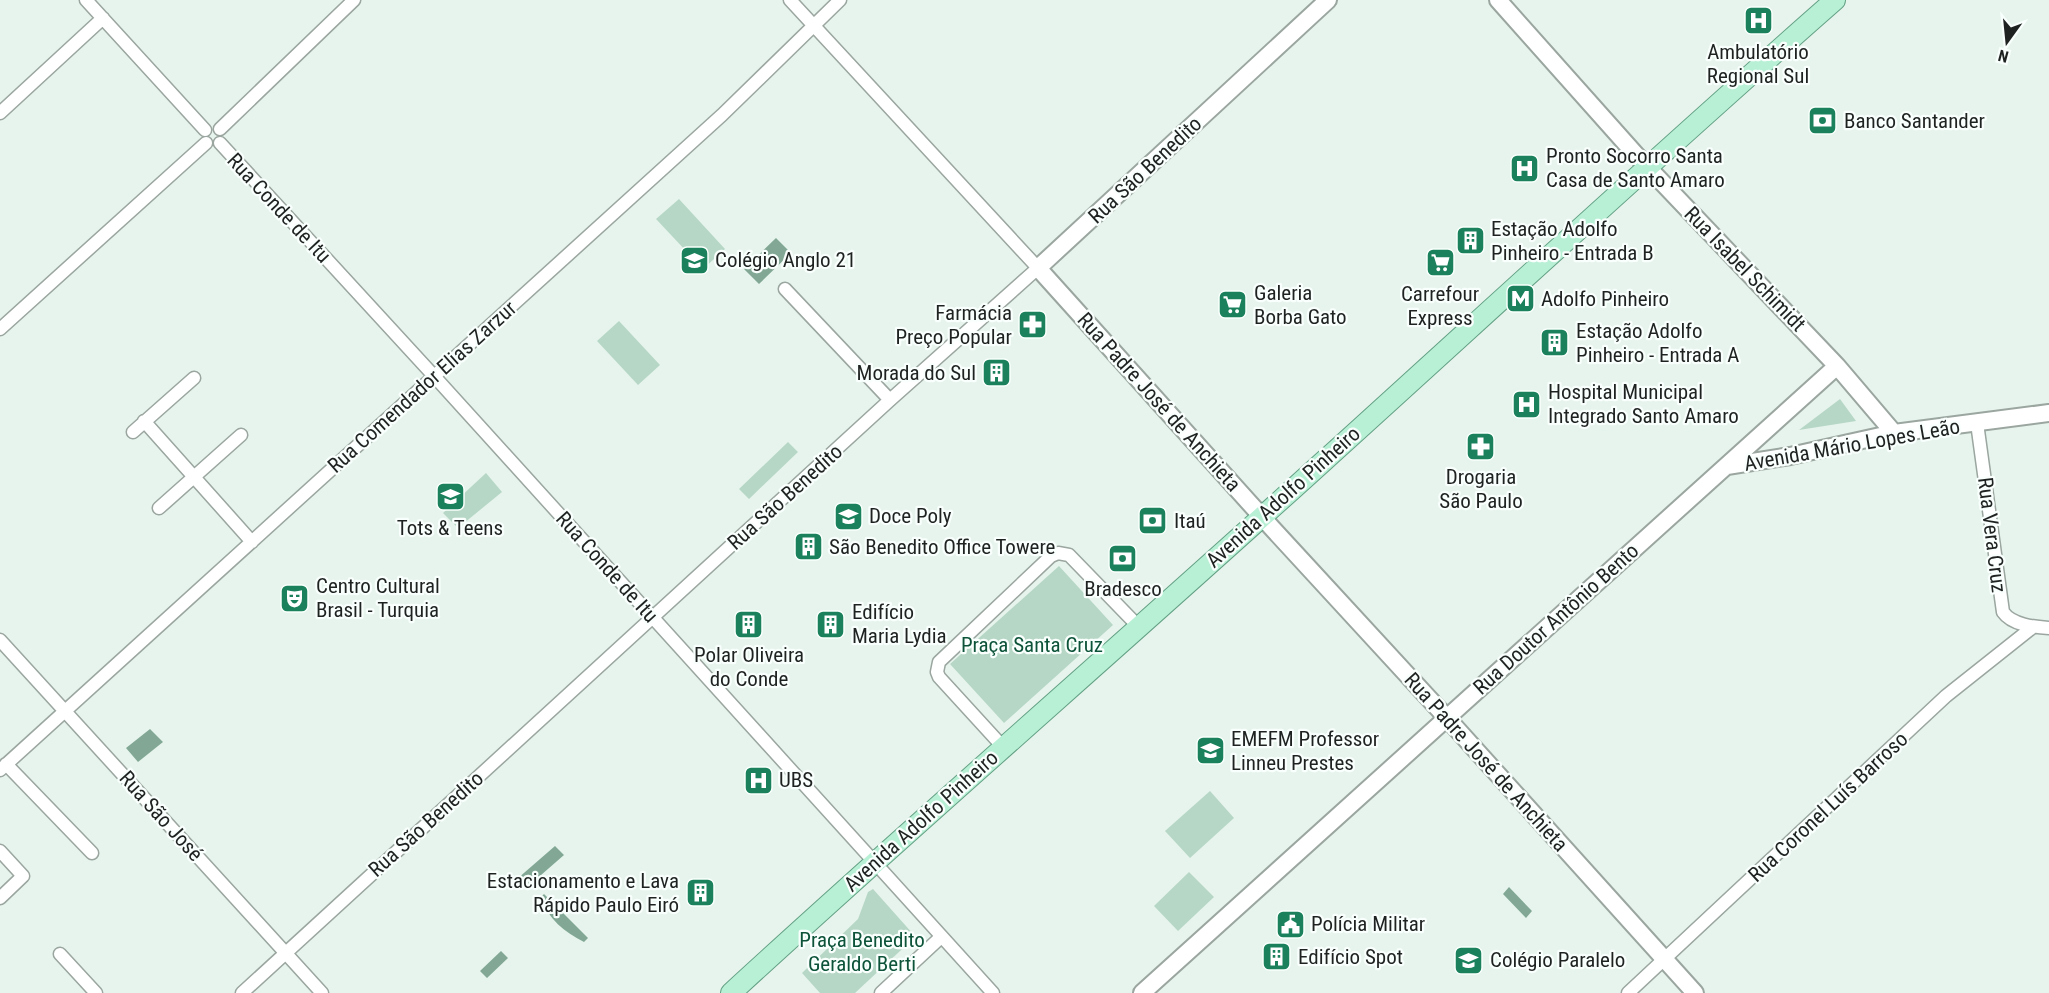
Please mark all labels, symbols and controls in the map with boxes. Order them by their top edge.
hospital icon: Ambulatório Regional Sul [1742,5,1774,37]
north arrow [1977,12,2037,72]
place label: Ambulatório Regional Sul [1707,40,1809,88]
text: N [1996,46,2010,66]
bank icon: Banco Santander [1807,105,1839,137]
place label: Banco Santander [1844,109,1985,133]
street label: Rua São Benedito [1084,112,1206,228]
place label: Pronto Socorro Santa Casa de Santo Amaro [1546,144,1725,192]
street label: Rua Conde de Itu [222,148,336,268]
hospital icon: Pronto Socorro Santa Casa de Santo Amaro [1509,152,1541,184]
street label: Rua Isabel Schimidt [1680,202,1810,336]
place label: Estação Adolfo Pinheiro - Entrada B [1491,217,1654,265]
building icon: Estação Adolfo Pinheiro - Entrada B [1454,225,1486,257]
school or university icon: Colégio Anglo 21 [678,244,710,276]
supermarket icon: Carrefour Express [1424,247,1456,279]
place label: Colégio Anglo 21 [715,248,856,272]
place label: Galeria Borba Gato [1254,281,1347,329]
place label: Carrefour Express [1401,282,1479,330]
metro station icon: Adolfo Pinheiro [1504,283,1536,315]
place label: Adolfo Pinheiro [1541,287,1669,311]
supermarket icon: Galeria Borba Gato [1217,289,1249,321]
street label: Rua Comendador Elias Zarzur [323,296,521,478]
place label: Farmácia Preço Popular [895,301,1012,349]
street label: Rua Padre José de Anchieta [1072,308,1246,496]
pharmacy icon: Farmácia Preço Popular [1017,309,1049,341]
place label: Estação Adolfo Pinheiro - Entrada A [1576,319,1739,367]
building icon: Estação Adolfo Pinheiro - Entrada A [1539,327,1571,359]
building icon: Morada do Sul [981,357,1013,389]
place label: Morada do Sul [857,361,976,385]
place label: Hospital Municipal Integrado Santo Amaro [1548,380,1739,428]
hospital icon: Hospital Municipal Integrado Santo Amaro [1511,388,1543,420]
street label: Avenida Mário Lopes Leão [1742,414,1962,476]
street label: Avenida Adolfo Pinheiro [1201,422,1365,572]
pharmacy icon: Drogaria São Paulo [1465,430,1497,462]
street label: Rua São Benedito [723,439,847,555]
place label: Drogaria São Paulo [1439,465,1523,513]
street label: Rua Vera Cruz [1973,476,2011,594]
school or university icon: Tots & Teens [434,481,466,513]
school or university icon: Doce Poly [832,500,864,532]
place label: Doce Poly [869,504,952,528]
bank icon: Itaú [1137,505,1169,537]
street label: Rua Conde de Itu [551,507,663,627]
place label: Itaú [1174,509,1206,533]
place label: Tots & Teens [397,516,503,540]
building icon: São Benedito Office Towere [792,531,824,563]
place label: São Benedito Office Towere [829,535,1056,559]
street label: Rua Doutor Antônio Bento [1469,539,1643,699]
bank icon: Bradesco [1107,542,1139,574]
place label: Centro Cultural Brasil - Turquia [316,574,440,622]
place label: Bradesco [1084,577,1162,601]
theatre icon: Centro Cultural Brasil - Turquia [279,582,311,614]
place label: Edifício Maria Lydia [852,600,947,648]
building icon: Polar Oliveira do Conde [733,608,765,640]
building icon: Edifício Maria Lydia [815,608,847,640]
park label: Praça Santa Cruz [961,633,1103,657]
place label: Polar Oliveira do Conde [694,643,804,691]
street label: Rua Padre José de Anchieta [1399,668,1573,856]
place label: EMEFM Professor Linneu Prestes [1231,727,1379,775]
street label: Rua Coronel Luís Barroso [1743,727,1913,887]
school or university icon: EMEFM Professor Linneu Prestes [1194,735,1226,767]
street label: Avenida Adolfo Pinheiro [839,746,1003,896]
hospital icon: UBS [742,764,774,796]
street label: Rua São José [114,766,208,866]
street label: Rua São Benedito [364,766,488,882]
place label: UBS [779,768,813,792]
place label: Estacionamento e Lava Rápido Paulo Eiró [487,869,679,917]
building icon: Estacionamento e Lava Rápido Paulo Eiró [684,877,716,909]
public building icon: Polícia Militar [1274,908,1306,940]
place label: Polícia Militar [1311,912,1425,936]
park label: Praça Benedito Geraldo Berti [799,928,925,976]
building icon: Edifício Spot [1261,941,1293,973]
school or university icon: Colégio Paralelo [1453,944,1485,976]
place label: Edifício Spot [1298,945,1403,969]
place label: Colégio Paralelo [1490,948,1625,972]

